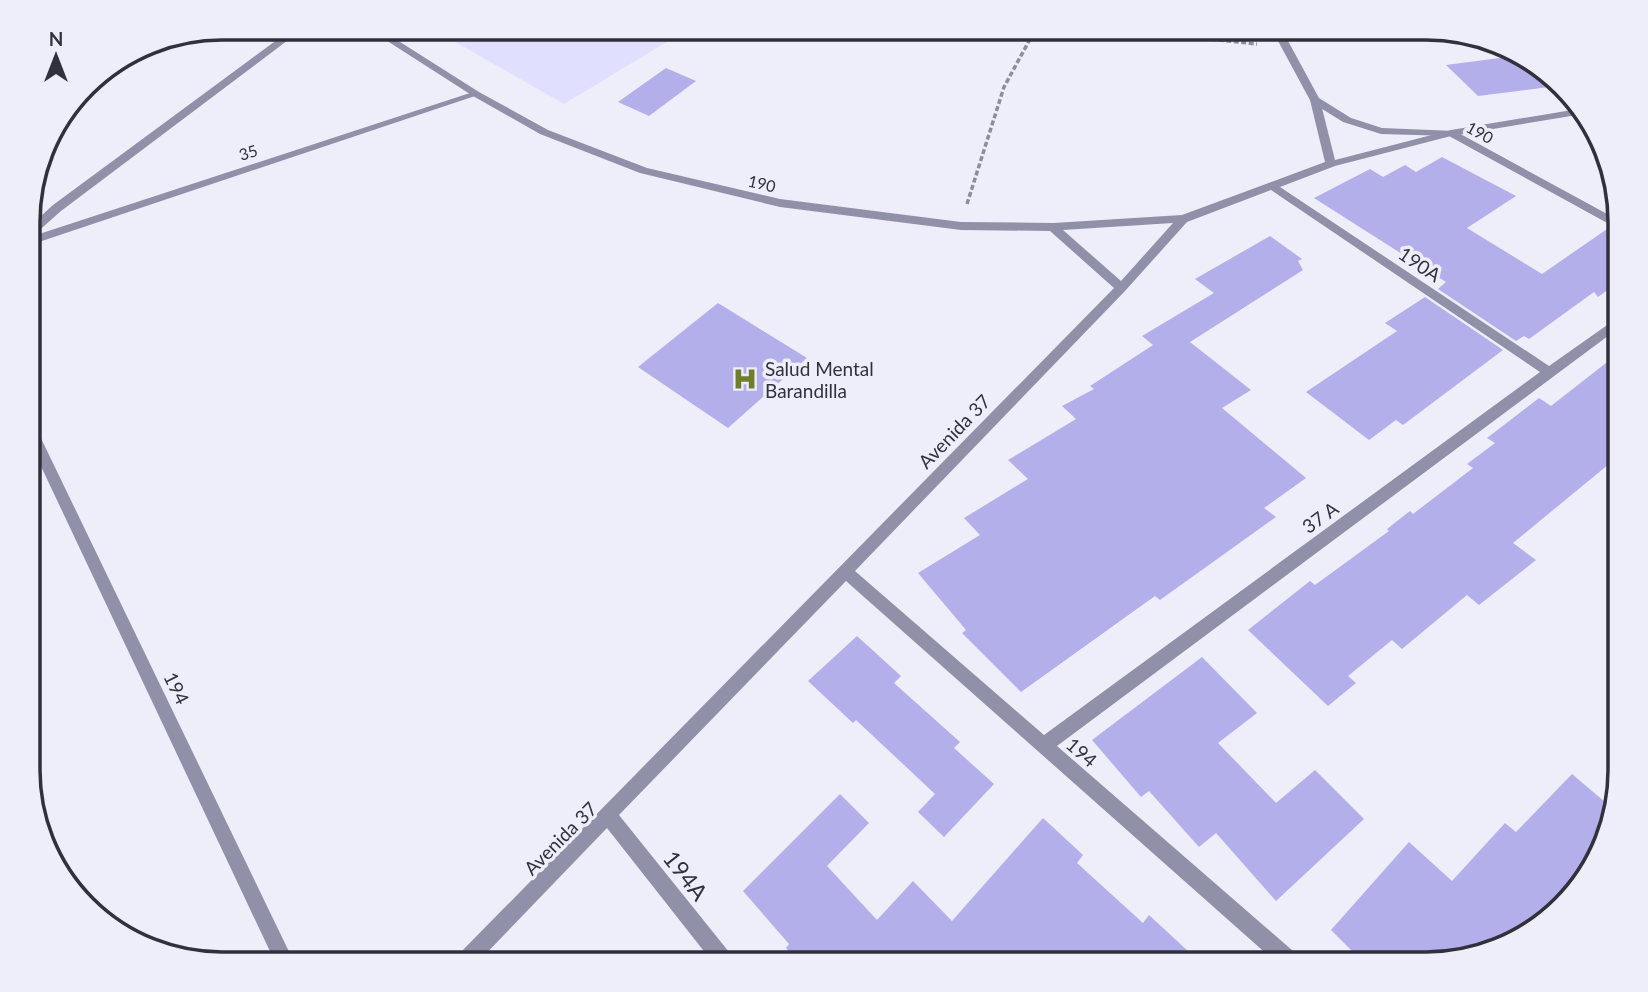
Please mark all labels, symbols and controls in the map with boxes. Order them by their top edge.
north arrow [21,21,91,91]
text: N [49,27,63,50]
street label: 190 [1463,117,1497,147]
street label: 35 [236,140,260,164]
street label: 190 [746,171,778,195]
street label: 190A [1395,242,1446,286]
place label: Salud Mental Barandilla [765,357,874,402]
hospital icon: Salud Mental Barandilla [731,365,759,393]
street label: Avenida 37 [913,389,995,473]
street label: 37 A [1297,496,1343,538]
street label: 194 [159,668,195,708]
street label: 194 [1062,732,1102,772]
street label: Avenida 37 [519,797,601,879]
street label: 194A [658,844,714,906]

